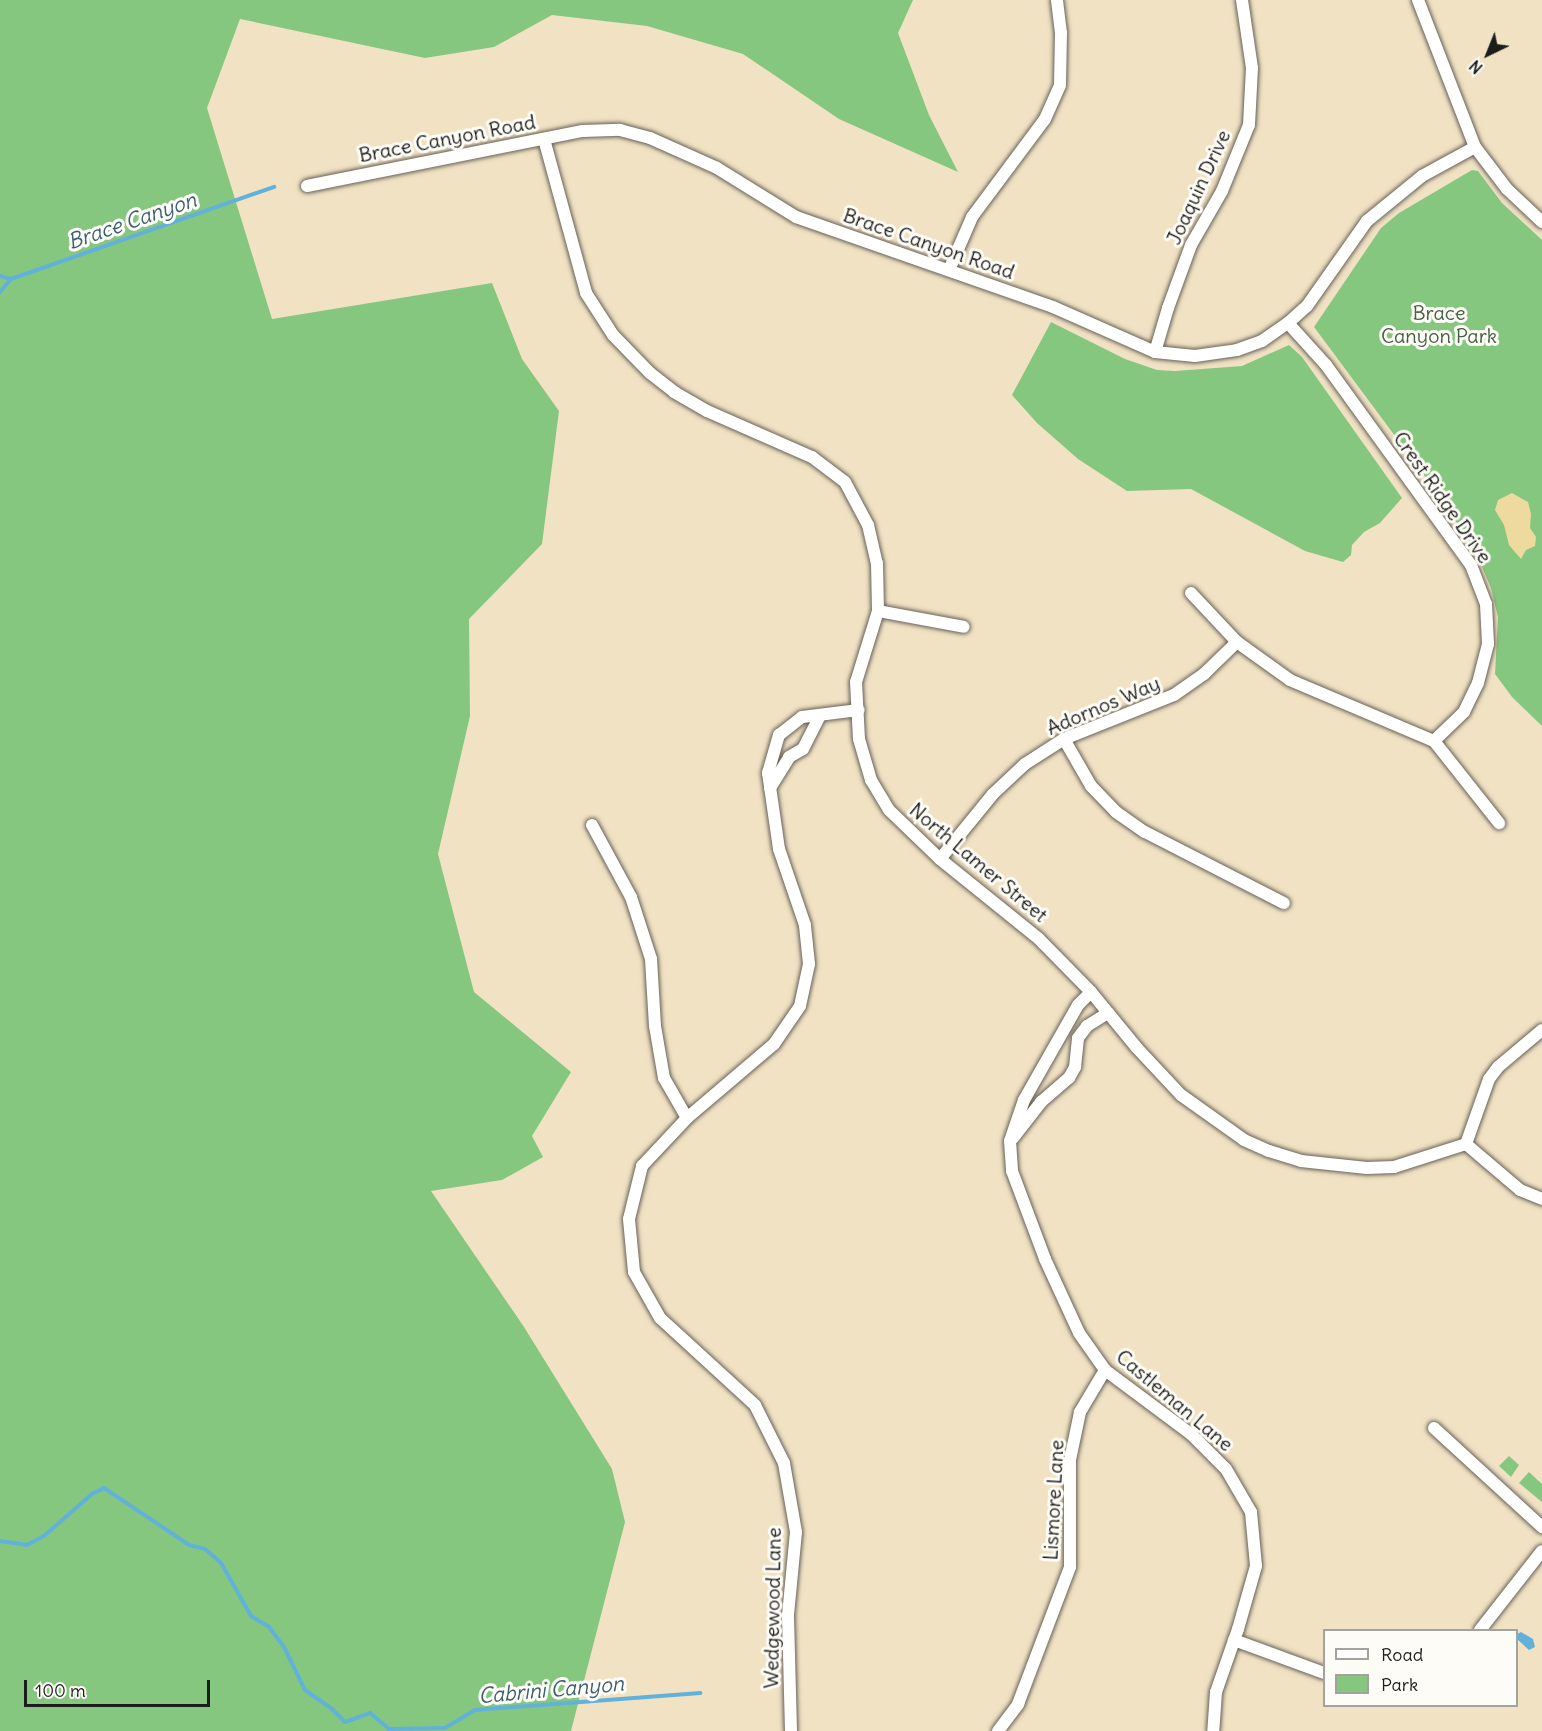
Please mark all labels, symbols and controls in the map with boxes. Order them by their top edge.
north arrow [1458,24,1518,84]
text: N [1465,56,1487,78]
street label: Brace Canyon Road [357,109,537,167]
street label: Joaquin Drive [1161,126,1235,248]
water label: Brace Canyon [64,187,200,255]
street label: Brace Canyon Road [840,202,1018,284]
park label: Brace Canyon Park [1381,301,1497,348]
street label: Crest Ridge Drive [1389,427,1497,567]
street label: Adornos Way [1043,670,1163,740]
street label: North Lamer Street [905,797,1053,927]
street label: Castleman Lane [1112,1344,1238,1456]
street label: Lismore Lane [1038,1439,1068,1561]
street label: Wedgewood Lane [759,1527,785,1689]
legend [1323,1629,1518,1707]
text: Road [1381,1643,1423,1666]
scale bar [27,1668,213,1706]
water label: Cabrini Canyon [477,1671,625,1709]
text: Park [1381,1673,1418,1696]
text: 100 m [35,1679,86,1702]

